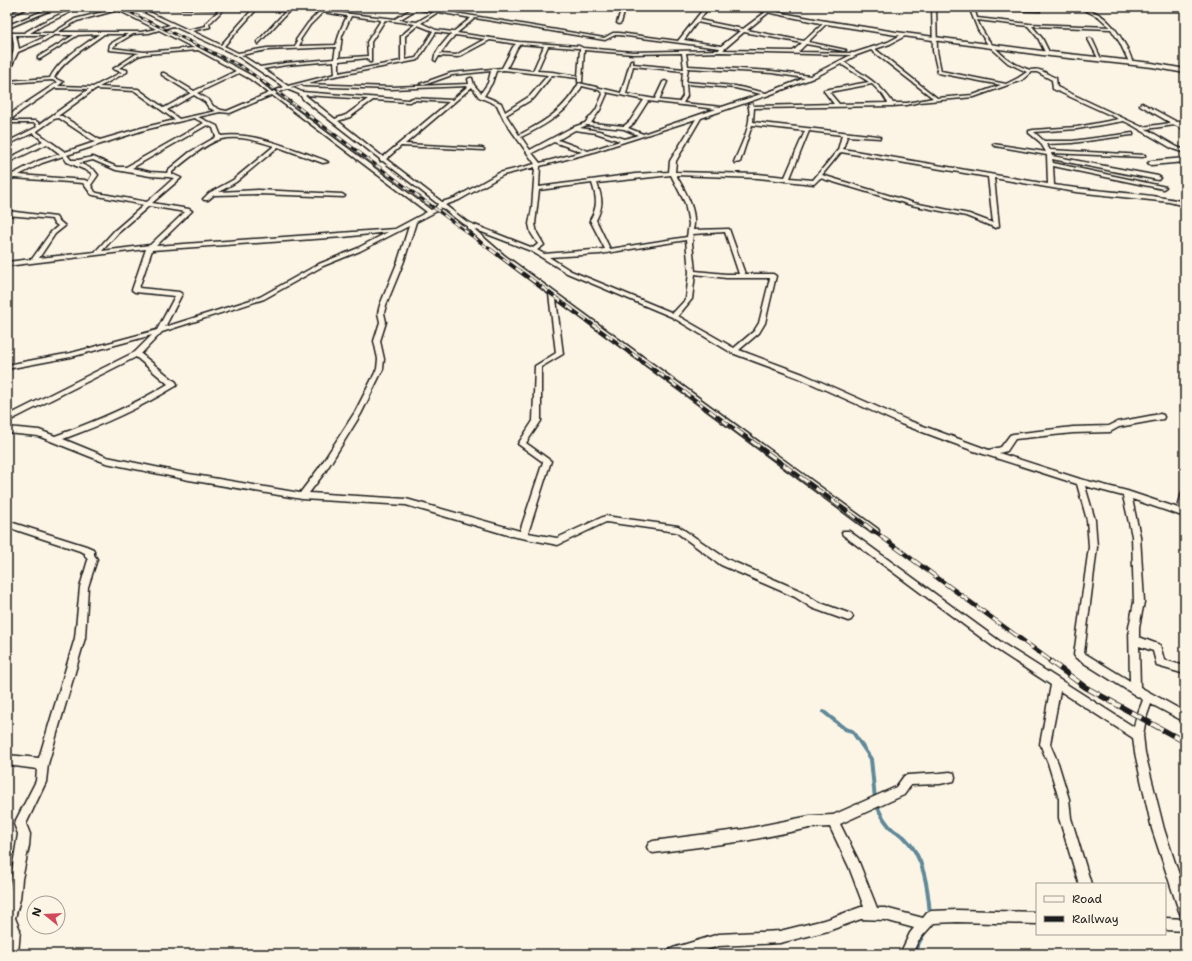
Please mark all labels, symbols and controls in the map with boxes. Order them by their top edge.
legend [1036,883,1166,935]
text: Road [1072,891,1103,907]
north arrow [26,895,66,935]
text: N [28,905,46,919]
text: Railway [1072,911,1119,927]

